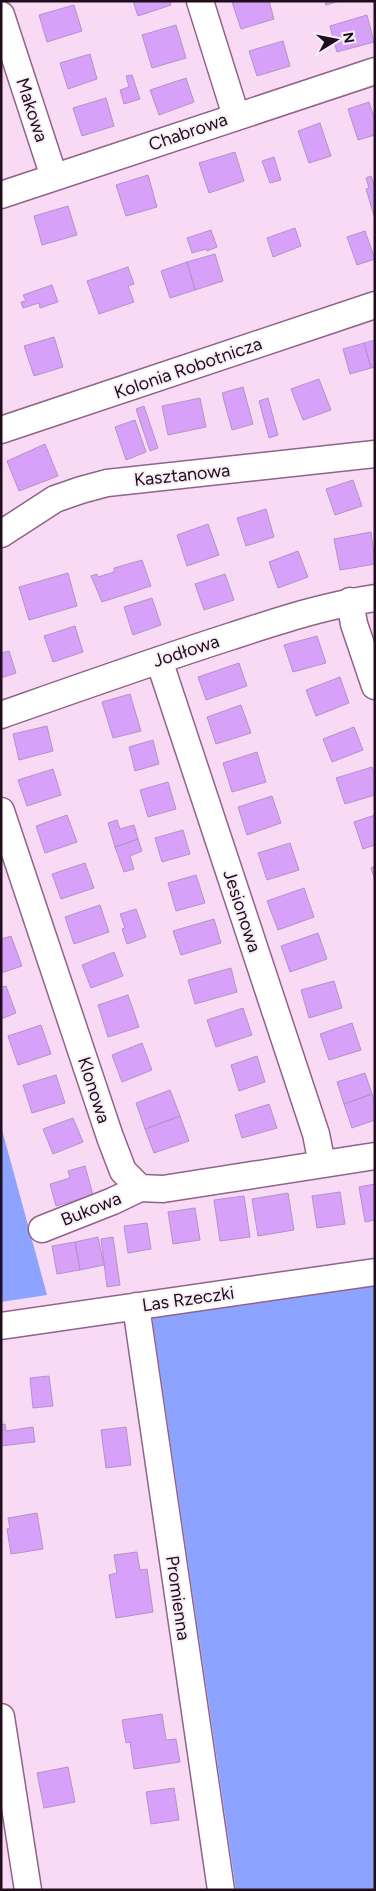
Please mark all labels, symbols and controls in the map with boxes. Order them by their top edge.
north arrow [311,15,361,65]
text: N [339,31,358,45]
street label: Makowa [11,75,53,145]
street label: Chabrowa [146,108,230,156]
street label: Kolonia Robotnicza [111,332,265,404]
street label: Kasztanowa [133,459,231,491]
street label: Jodłowa [150,630,222,672]
street label: Jesionowa [218,867,266,955]
street label: Klonowa [73,1054,115,1126]
street label: Bukowa [58,1187,124,1231]
street label: Las Rzeczki [141,1282,235,1316]
street label: Promienna [161,1554,195,1642]

